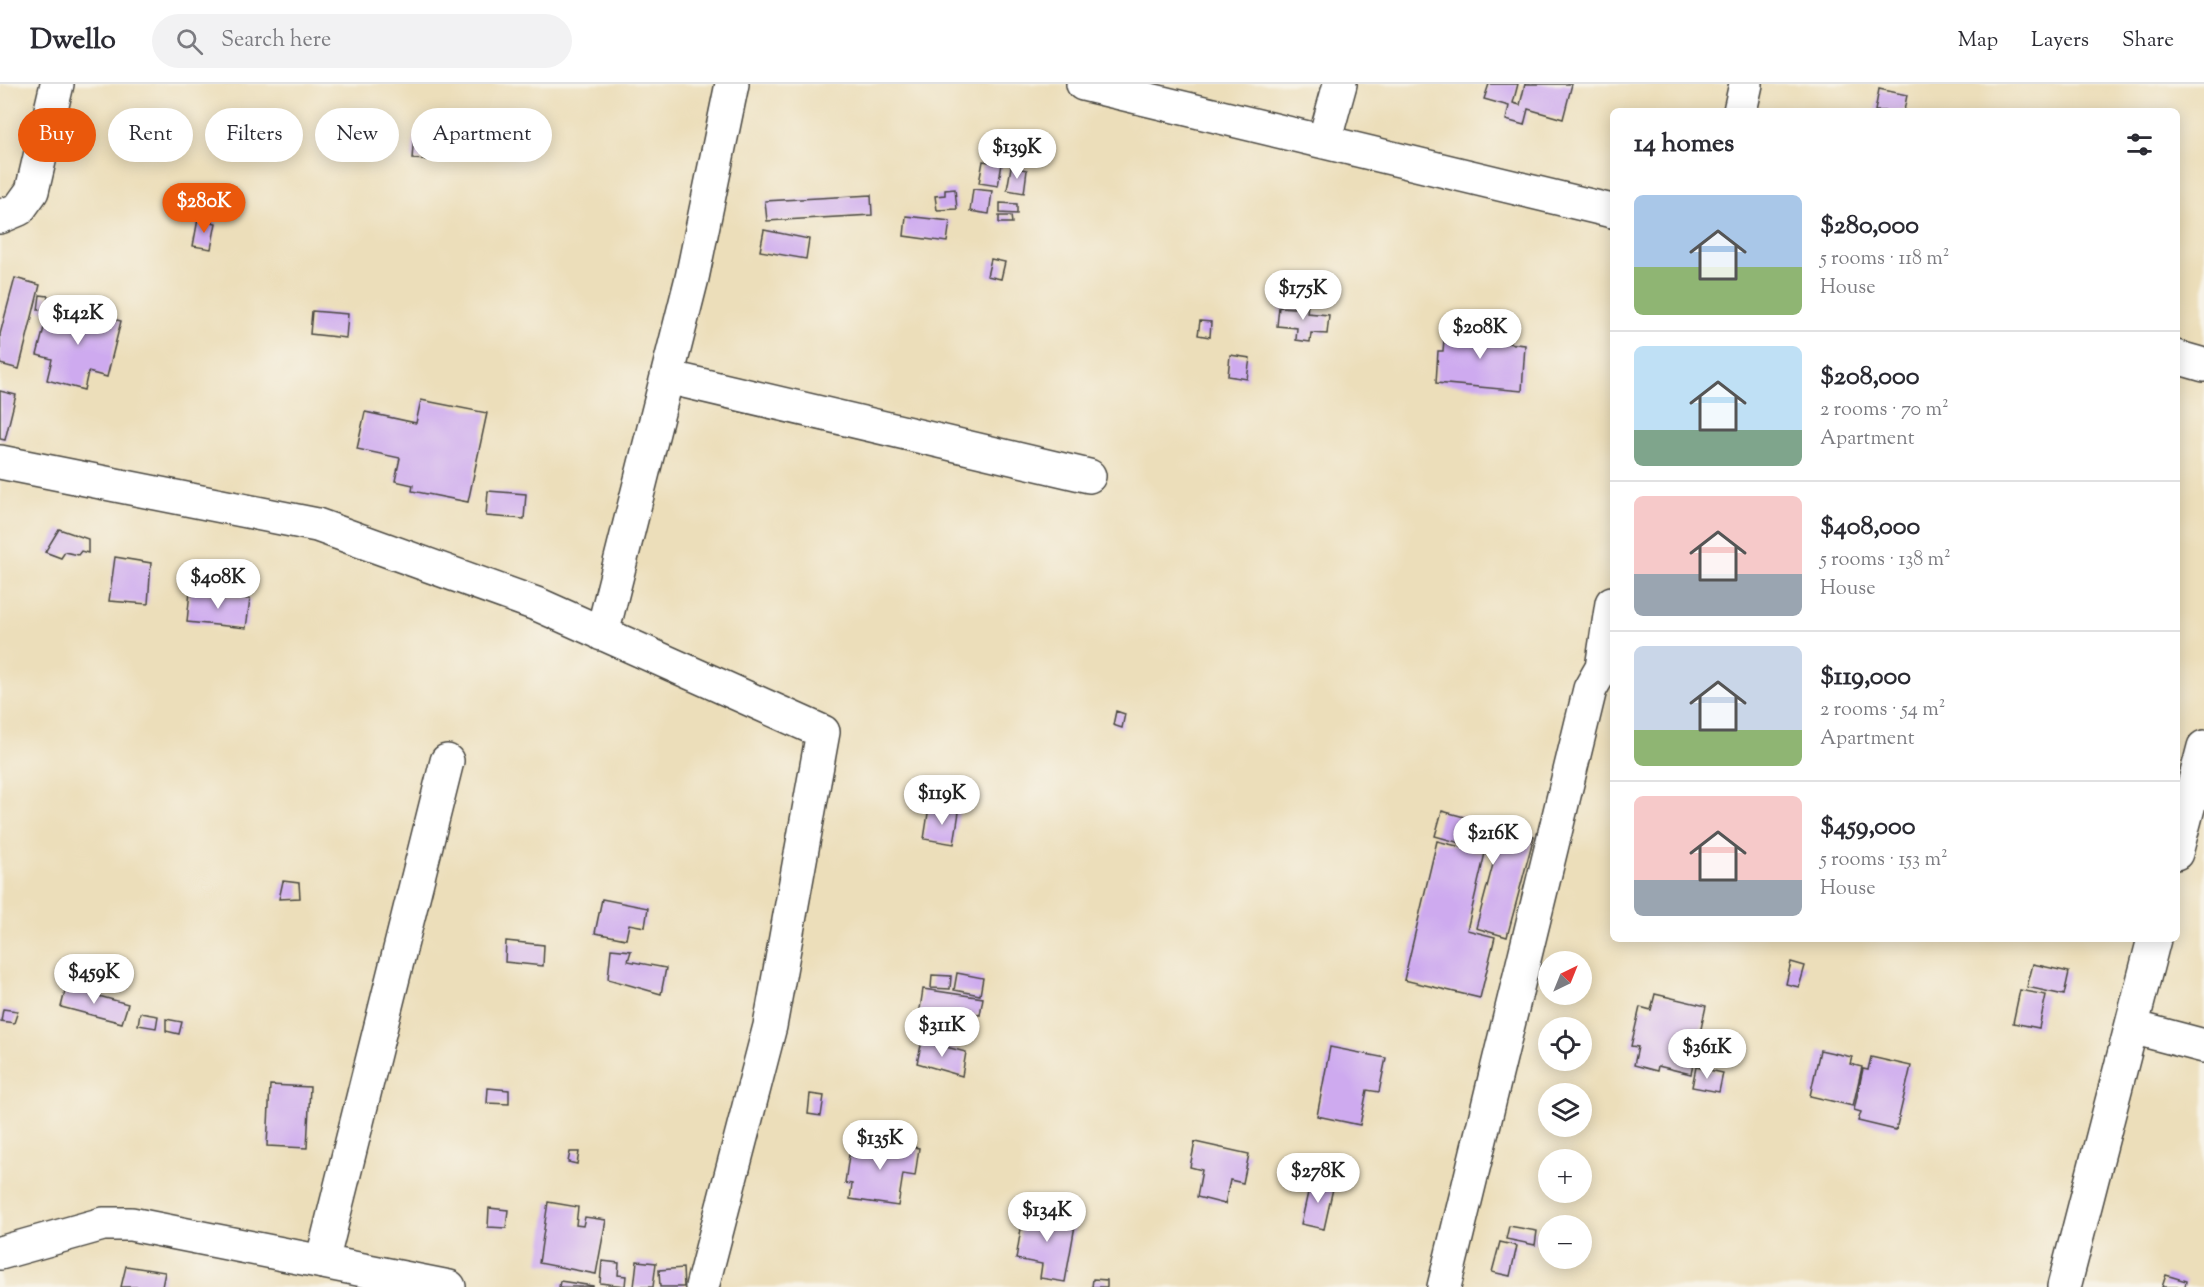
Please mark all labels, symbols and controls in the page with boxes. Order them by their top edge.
search box [152,14,572,68]
text: Dwello [30,21,116,61]
icon: search [173,25,206,58]
text: Search here [221,25,331,57]
text: Map [1958,26,1998,56]
text: Layers [2031,26,2089,56]
text: Share [2122,26,2174,56]
chip: Buy [18,108,96,162]
chip: Rent [108,108,193,162]
chip: Filters [205,108,303,162]
chip: New [315,108,399,162]
chip: Apartment [411,108,552,162]
text: 14 homes [1634,126,1734,163]
icon: filters [2123,128,2156,161]
pin: $139K [975,129,1059,180]
text: $139K [992,134,1042,163]
pin: $280K [162,183,246,234]
text: $280K [176,188,232,217]
text: $280,000 [1820,208,1919,245]
icon: home [1682,219,1754,291]
text: 5 rooms · 118 m² [1820,245,1950,274]
pin: $175K [1261,270,1345,321]
text: House [1820,274,1875,303]
text: $175K [1279,275,1327,304]
pin: $142K [36,295,120,346]
text: $142K [52,300,104,329]
pin: $208K [1438,309,1522,360]
text: $208K [1452,314,1508,343]
text: $208,000 [1820,359,1920,396]
icon: home [1682,370,1754,442]
text: 2 rooms · 70 m² [1820,396,1949,425]
text: Apartment [1820,425,1915,454]
text: $408,000 [1820,509,1920,546]
icon: home [1682,520,1754,592]
text: 5 rooms · 138 m² [1820,546,1951,575]
pin: $408K [176,559,260,610]
text: $408K [190,564,246,593]
text: House [1820,575,1875,604]
text: $119,000 [1820,659,1911,696]
icon: home [1682,670,1754,742]
text: 2 rooms · 54 m² [1820,696,1945,725]
text: Apartment [1820,725,1915,754]
pin: $119K [900,775,984,826]
text: $119K [918,780,966,809]
text: $459,000 [1820,809,1916,846]
pin: $216K [1451,815,1535,866]
text: $216K [1467,820,1519,849]
icon: home [1682,820,1754,892]
text: 5 rooms · 153 m² [1820,846,1948,875]
text: House [1820,875,1875,904]
north arrow [1538,951,1592,1005]
map controls [1538,951,1592,1269]
pin: $459K [52,954,136,1005]
text: $459K [68,959,120,988]
pin: $311K [900,1007,984,1058]
text: $311K [919,1012,965,1041]
button: locate [1538,1017,1592,1071]
pin: $361K [1665,1029,1749,1080]
text: $361K [1682,1034,1732,1063]
button: layers [1538,1083,1592,1137]
pin: $135K [838,1120,922,1171]
text: $135K [857,1125,903,1154]
button: + [1538,1149,1592,1203]
pin: $278K [1276,1153,1360,1204]
text: $278K [1291,1158,1345,1187]
pin: $134K [1005,1192,1089,1243]
text: $134K [1022,1197,1072,1226]
button: − [1538,1215,1592,1269]

